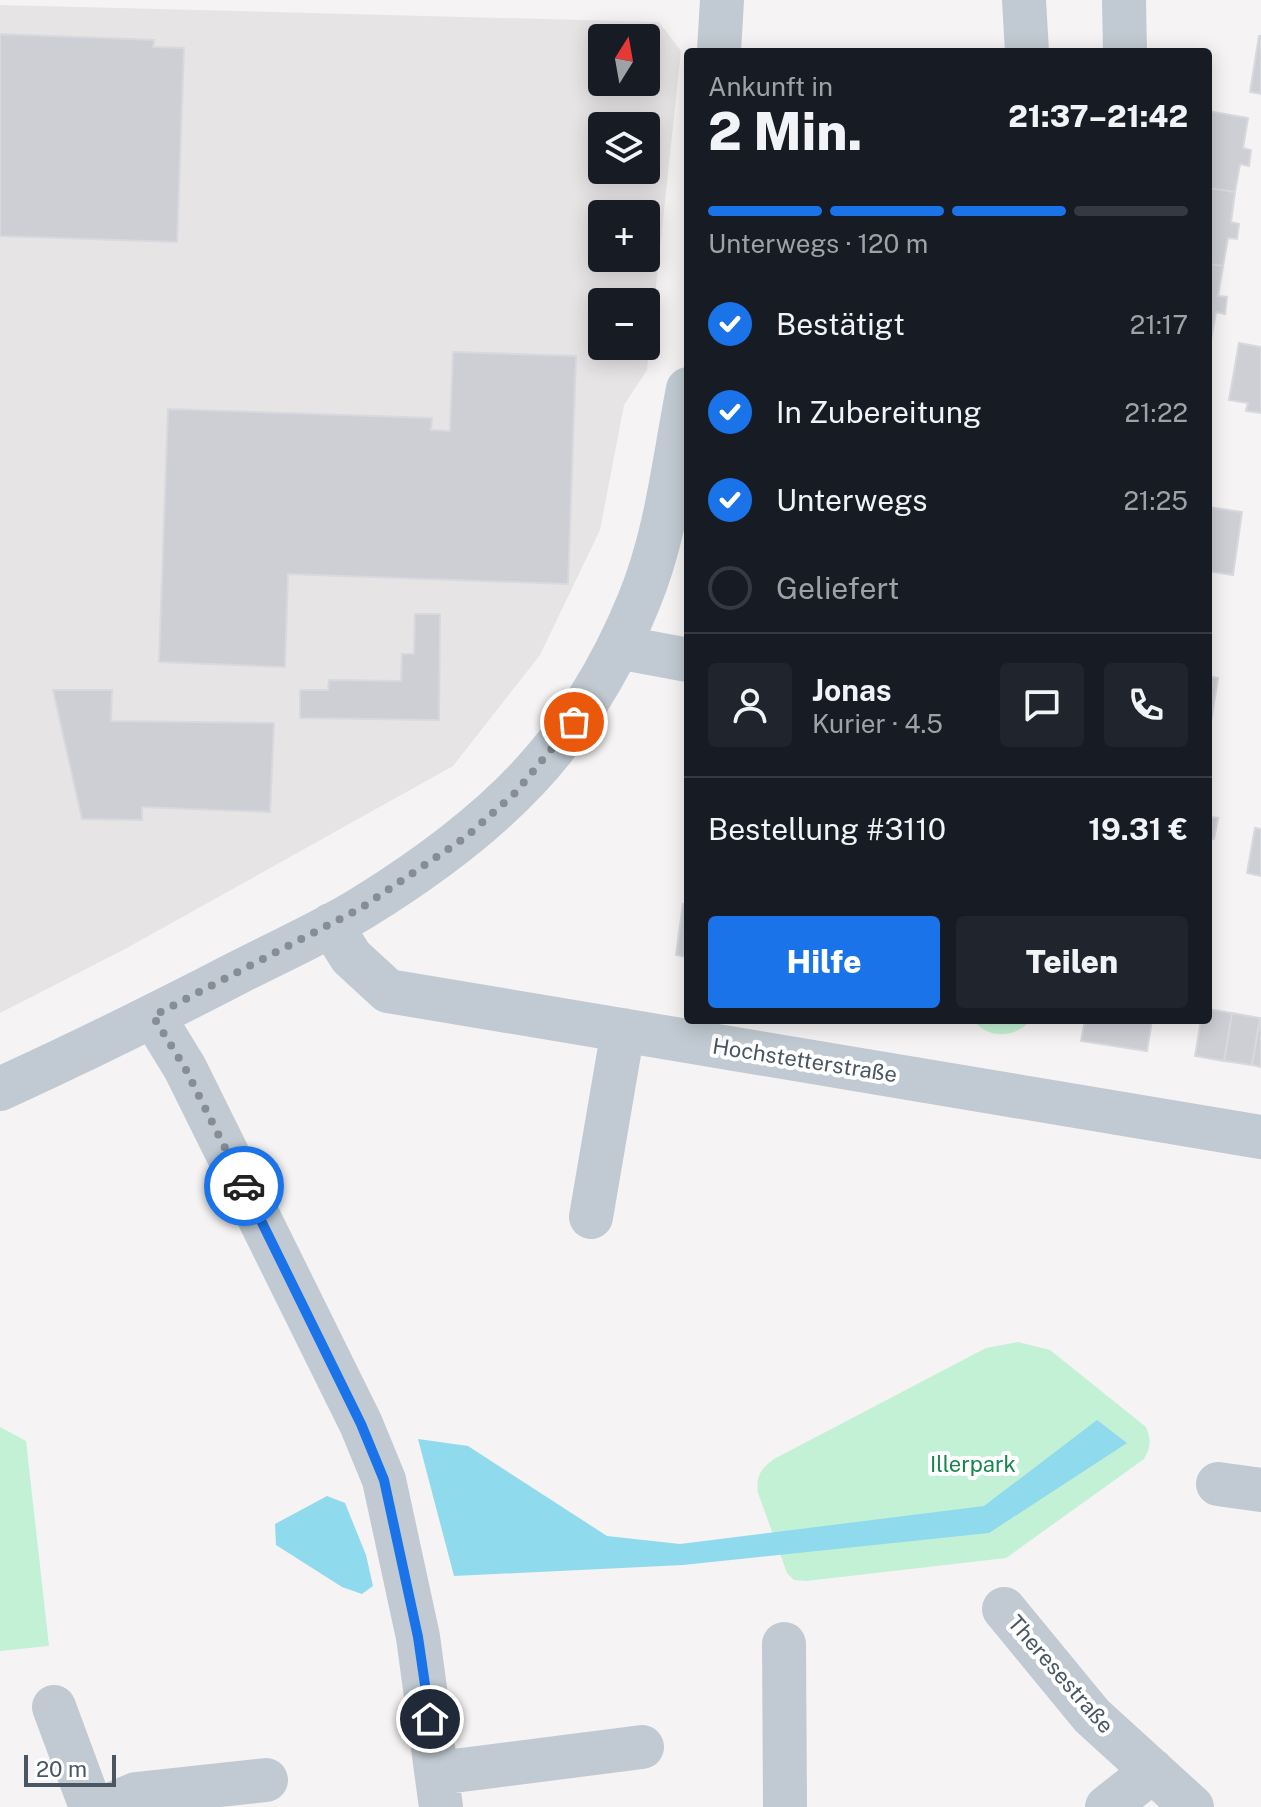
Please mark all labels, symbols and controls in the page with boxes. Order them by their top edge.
north arrow [588,24,660,96]
map controls [588,24,660,360]
text: Ankunft in [708,71,833,102]
text: 21:37–21:42 [1008,98,1188,134]
text: 2 Min. [708,101,862,162]
button: layers [588,112,660,184]
button: + [588,200,660,272]
text: Unterwegs · 120 m [708,228,928,259]
button: − [588,288,660,360]
icon: check [708,302,752,346]
text: Bestätigt [776,306,905,342]
text: 21:17 [1130,309,1188,340]
icon: check [708,390,752,434]
text: In Zubereitung [776,394,982,430]
text: 21:22 [1125,397,1188,428]
icon: check [708,478,752,522]
text: Unterwegs [776,482,927,518]
text: 21:25 [1123,485,1188,516]
text: Geliefert [776,570,899,606]
button: person [708,663,792,747]
button: chat [1000,663,1084,747]
button: phone [1104,663,1188,747]
text: Jonas [812,672,892,708]
pin [540,688,608,756]
icon: bag [552,700,596,744]
text: Kurier · 4.5 [812,708,943,739]
text: Bestellung #3110 [708,811,946,847]
text: 19.31 € [1088,811,1188,847]
button: Hilfe [708,916,940,1008]
button: Teilen [956,916,1188,1008]
street label: Hochstetterstraße [711,1033,899,1087]
courier [204,1146,284,1226]
icon: car [222,1164,266,1208]
park label: Illerpark [930,1451,1016,1477]
street label: Theresestraße [1003,1610,1119,1738]
pin [396,1685,464,1753]
icon: home [408,1697,452,1741]
scale bar [24,1751,116,1787]
text: 20 m [36,1756,87,1782]

